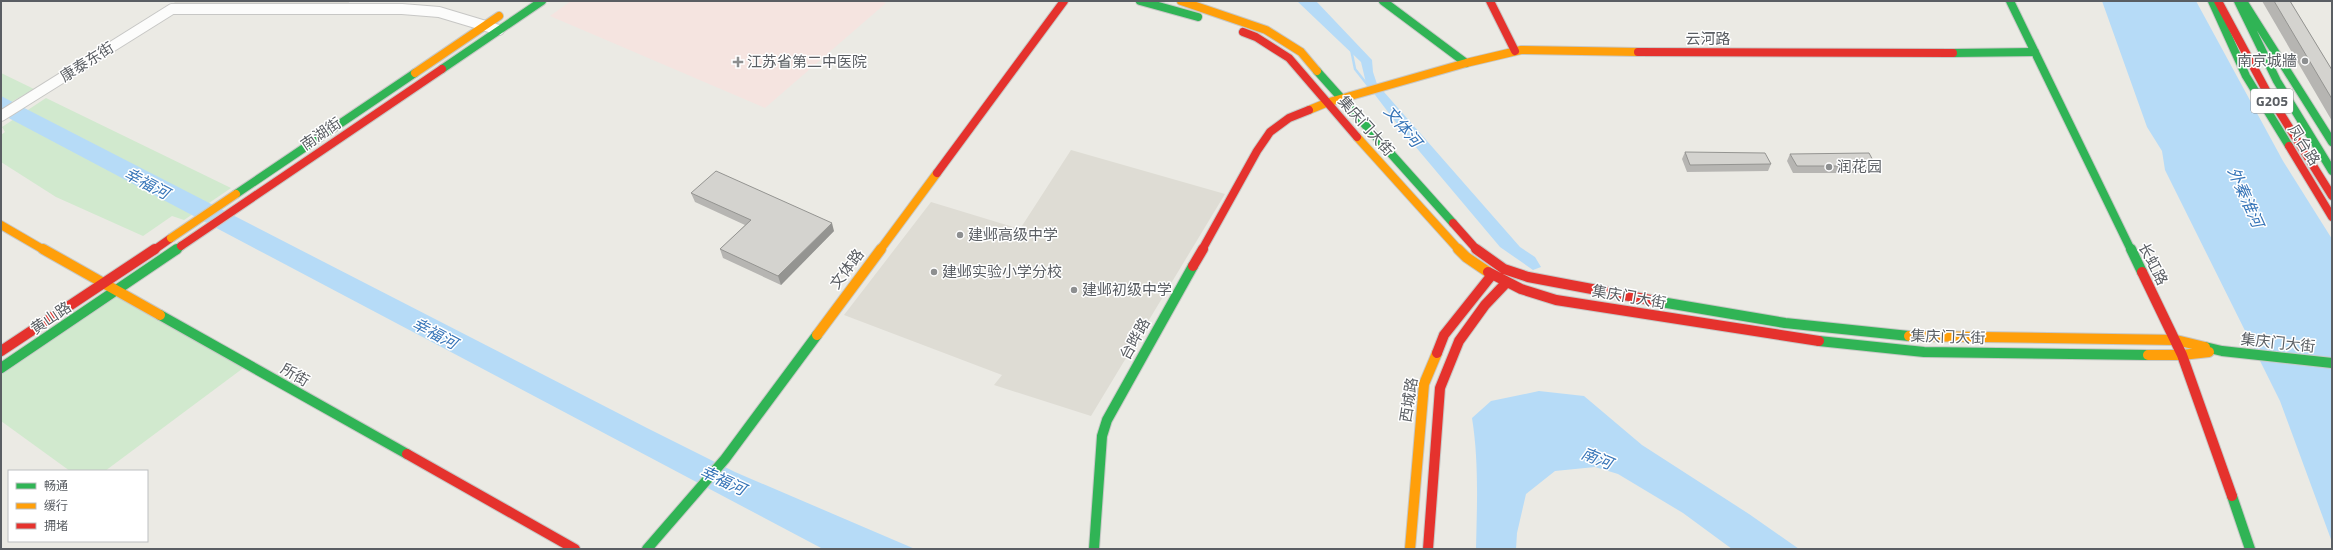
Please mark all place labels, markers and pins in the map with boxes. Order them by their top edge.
place label: 南京城牆 [2237,49,2297,72]
place label: 江苏省第二中医院 [747,50,867,73]
marker: 江苏省第二中医院 [732,56,744,68]
marker: 南京城牆 [2300,56,2310,66]
place label: 润花园 [1837,155,1882,178]
marker: 润花园 [1824,162,1834,172]
place label: 建邺高级中学 [968,223,1058,246]
marker: 建邺高级中学 [955,230,965,240]
place label: 建邺实验小学分校 [942,260,1062,283]
marker: 建邺实验小学分校 [929,267,939,277]
place label: 建邺初级中学 [1082,278,1172,301]
marker: 建邺初级中学 [1069,285,1079,295]

